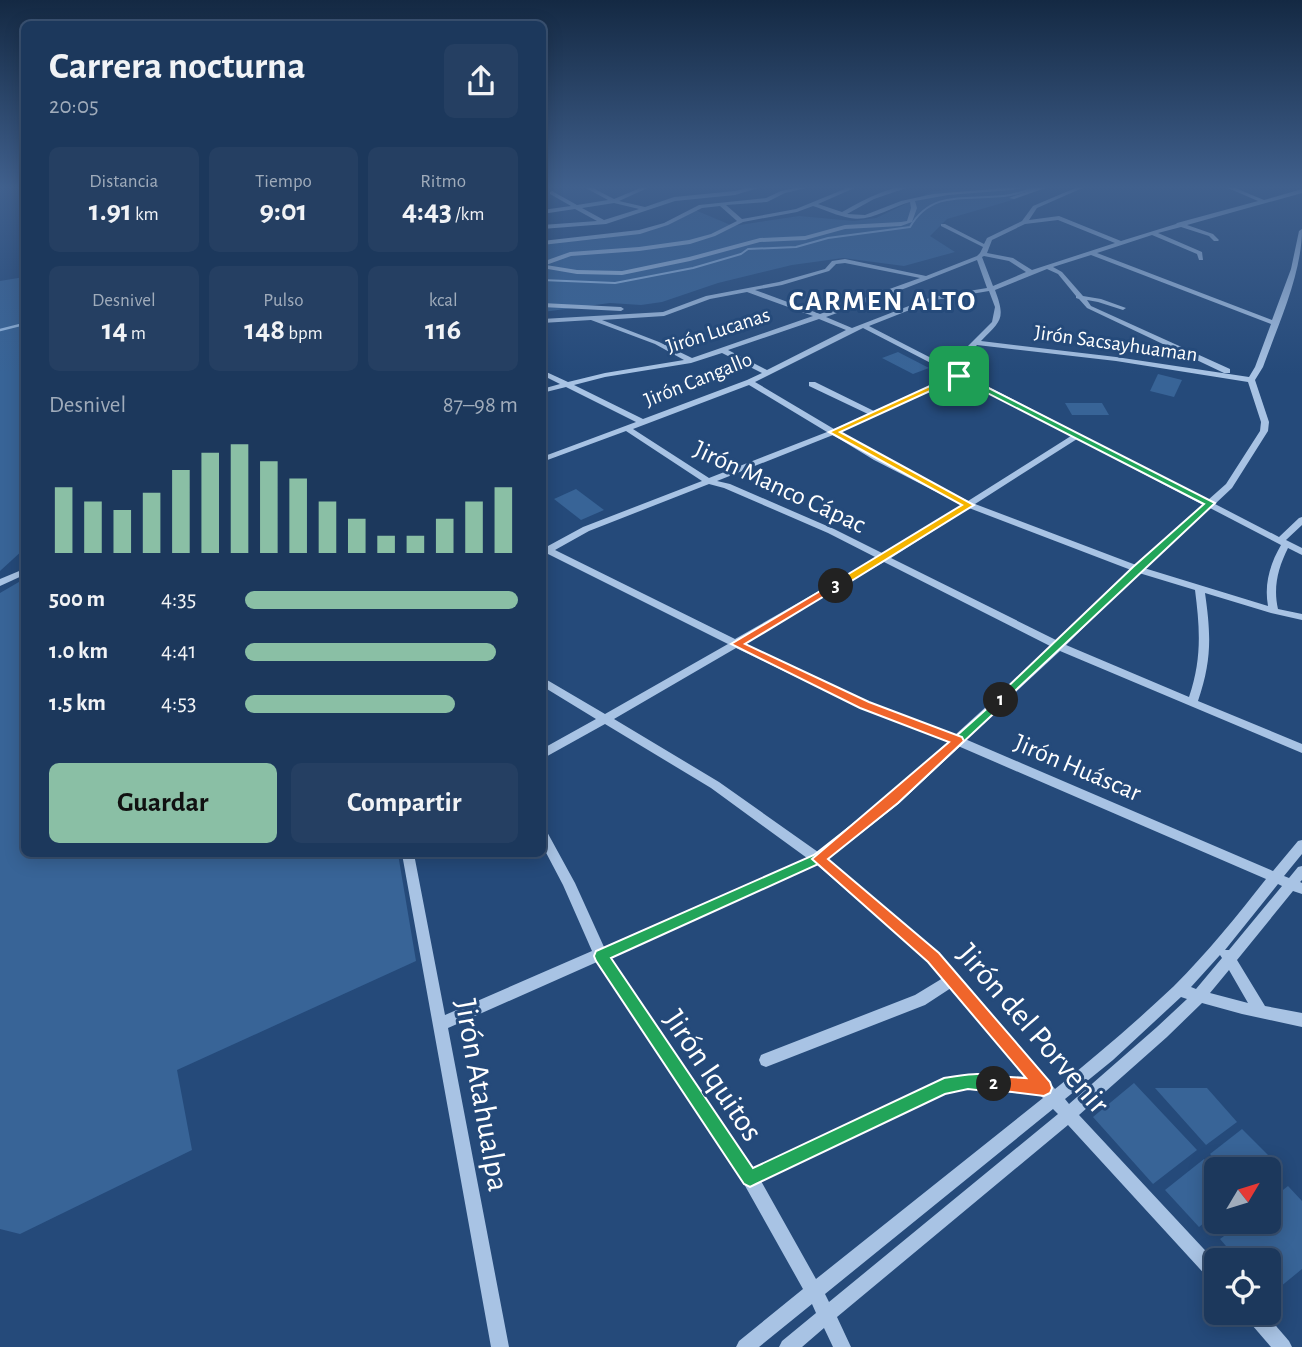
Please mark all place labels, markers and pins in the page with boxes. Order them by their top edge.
pin [929,346,989,406]
pin: 3 [818,568,854,604]
pin: 1 [984,682,1018,718]
pin: 2 [976,1066,1012,1102]

